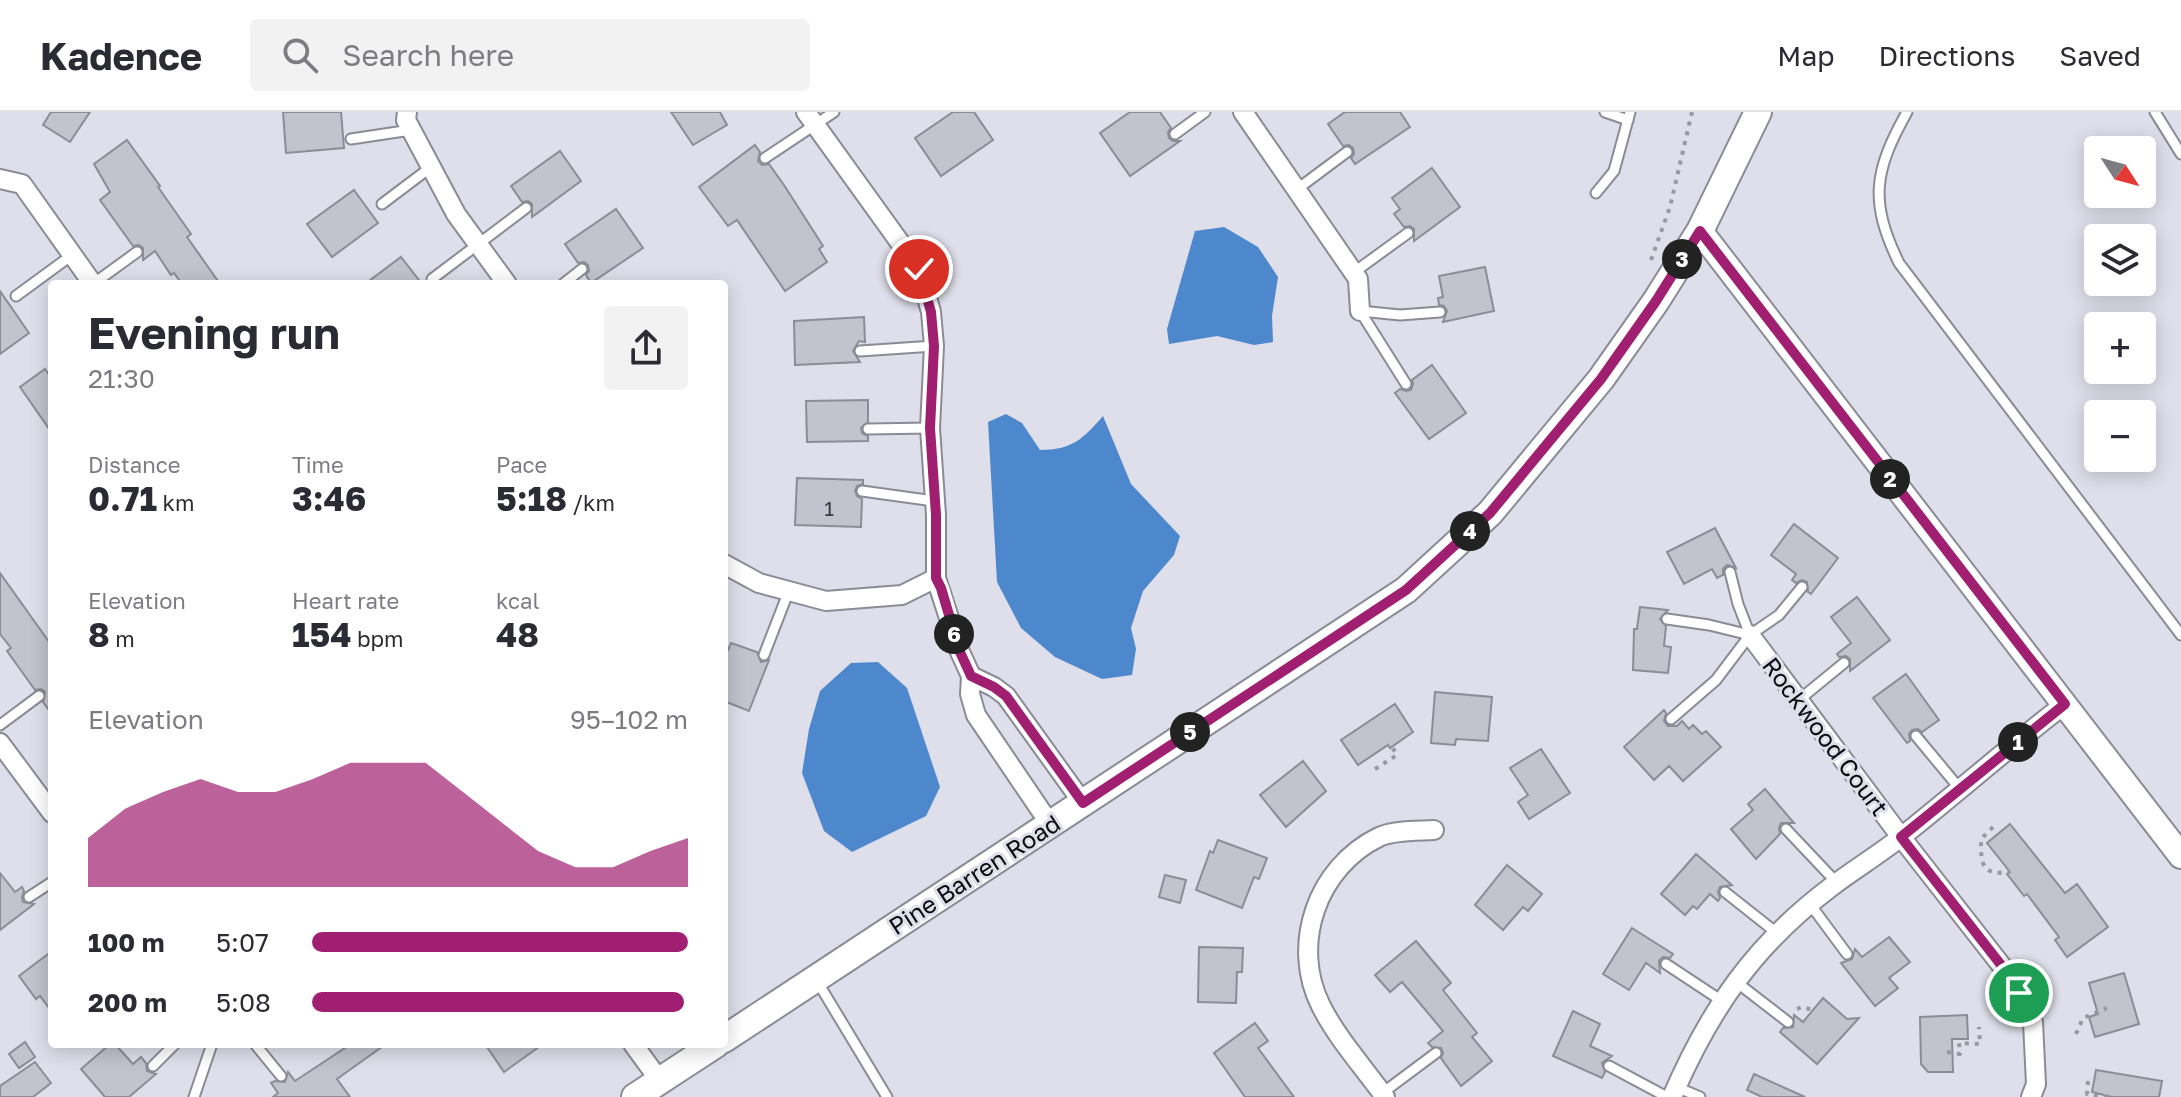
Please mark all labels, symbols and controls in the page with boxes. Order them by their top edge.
search box [250,19,810,91]
text: Kadence [40,33,202,78]
icon: search [278,33,322,77]
text: Search here [342,37,514,73]
text: Map [1777,39,1834,72]
text: Directions [1878,39,2015,72]
text: Saved [2059,39,2141,72]
north arrow [2084,136,2156,208]
map controls [2084,136,2156,472]
button: layers [2084,224,2156,296]
pin [885,235,953,303]
pin: 3 [1662,239,1702,279]
text: 3 [1675,245,1689,272]
icon: check [897,247,941,291]
text: Evening run [88,306,340,359]
button: share [604,306,688,390]
button: + [2084,312,2156,384]
text: 21:30 [88,363,155,394]
button: − [2084,400,2156,472]
text: Distance [88,451,180,478]
text: Time [292,451,344,478]
text: Pace [496,451,547,478]
pin: 2 [1870,459,1910,499]
text: 2 [1883,465,1897,492]
text: 0.71 [88,478,157,518]
text: 3:46 [292,478,366,518]
text: 5:18 [496,478,567,518]
text: km [157,489,194,516]
text: /km [567,489,615,516]
house number: 1 [824,496,834,520]
pin: 4 [1450,511,1490,551]
text: 4 [1463,517,1477,544]
text: Elevation [88,587,186,614]
text: Heart rate [292,587,399,614]
text: kcal [496,587,539,614]
text: 8 [88,614,110,654]
text: 154 [292,614,352,654]
text: 48 [496,614,539,654]
pin: 6 [934,614,974,654]
text: 6 [947,620,961,647]
text: m [110,625,135,652]
text: bpm [352,625,404,652]
street label: Rockwood Court [1757,651,1895,821]
text: Elevation [88,704,204,735]
text: 95–102 m [570,704,688,735]
pin: 5 [1170,712,1210,752]
text: 5 [1183,718,1197,745]
pin: 1 [1998,722,2038,762]
text: 1 [2012,728,2024,755]
street label: Pine Barren Road [883,808,1065,940]
text: 100 m [88,927,164,958]
text: 5:07 [216,927,269,958]
pin [1985,959,2053,1027]
icon: arrive [1997,971,2041,1015]
text: 200 m [88,987,167,1018]
text: 5:08 [216,987,271,1018]

